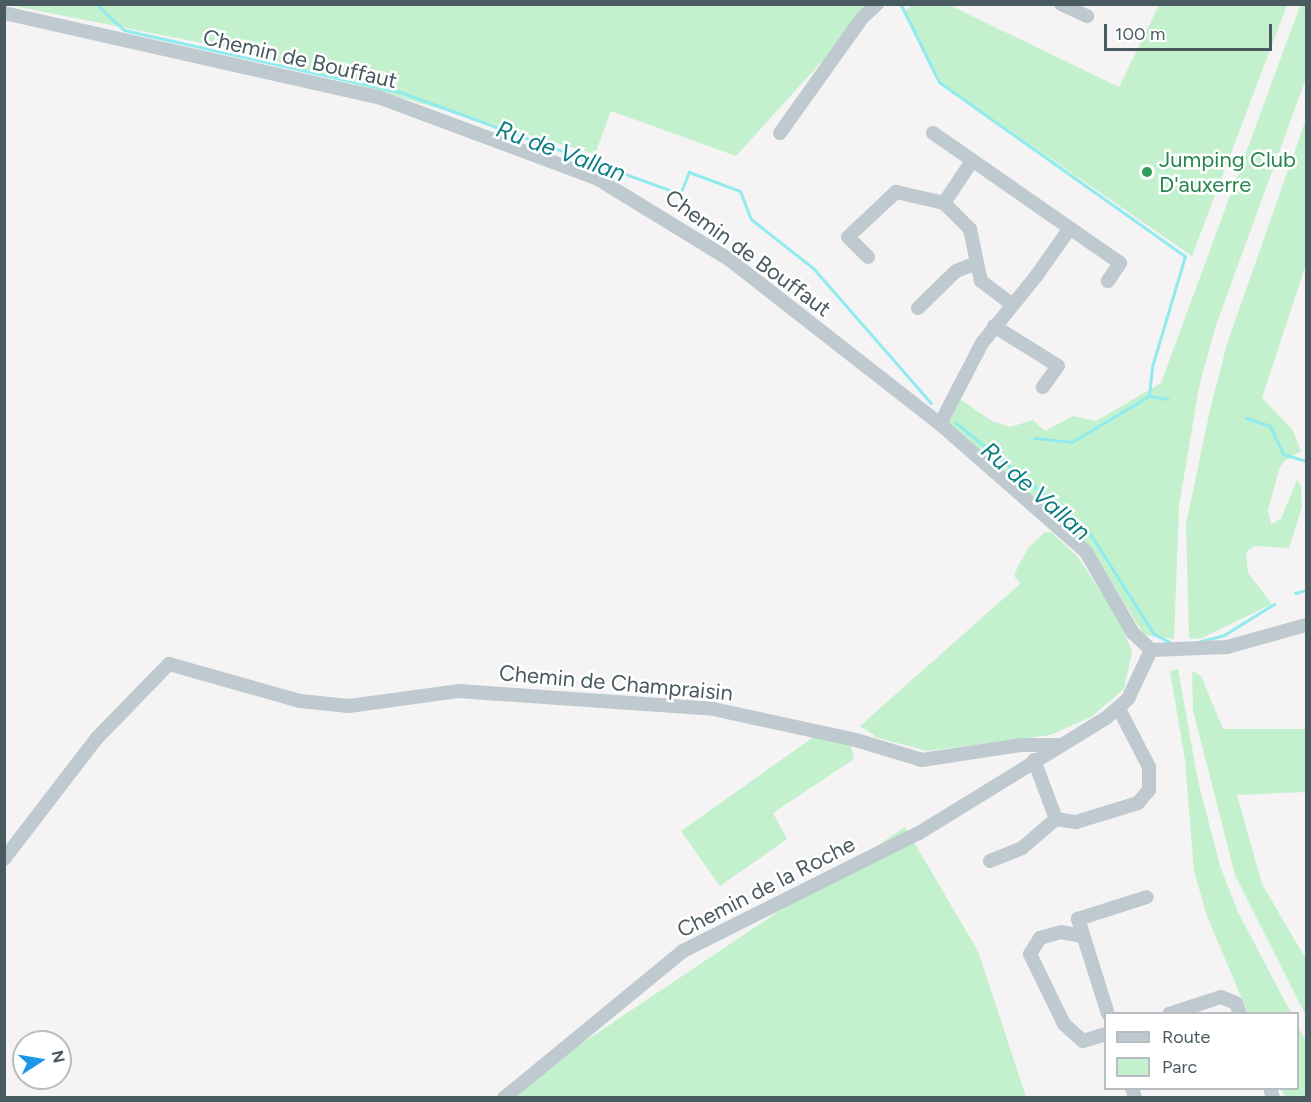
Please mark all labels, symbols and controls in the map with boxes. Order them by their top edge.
scale bar [1107,12,1275,50]
text: 100 m [1115,23,1165,45]
street label: Chemin de Bouffaut [200,24,400,94]
water label: Ru de Vallan [492,114,630,188]
place label: Jumping Club D'auxerre [1159,146,1296,198]
marker: Jumping Club D'auxerre [1140,165,1154,179]
street label: Chemin de Bouffaut [660,184,836,322]
water label: Ru de Vallan [975,436,1097,546]
street label: Chemin de Champraisin [498,660,734,706]
street label: Chemin de la Roche [673,831,859,943]
legend [1104,1012,1299,1090]
text: Route [1162,1026,1210,1048]
north arrow [12,1030,72,1090]
text: N [48,1049,69,1065]
text: Parc [1162,1056,1197,1078]

